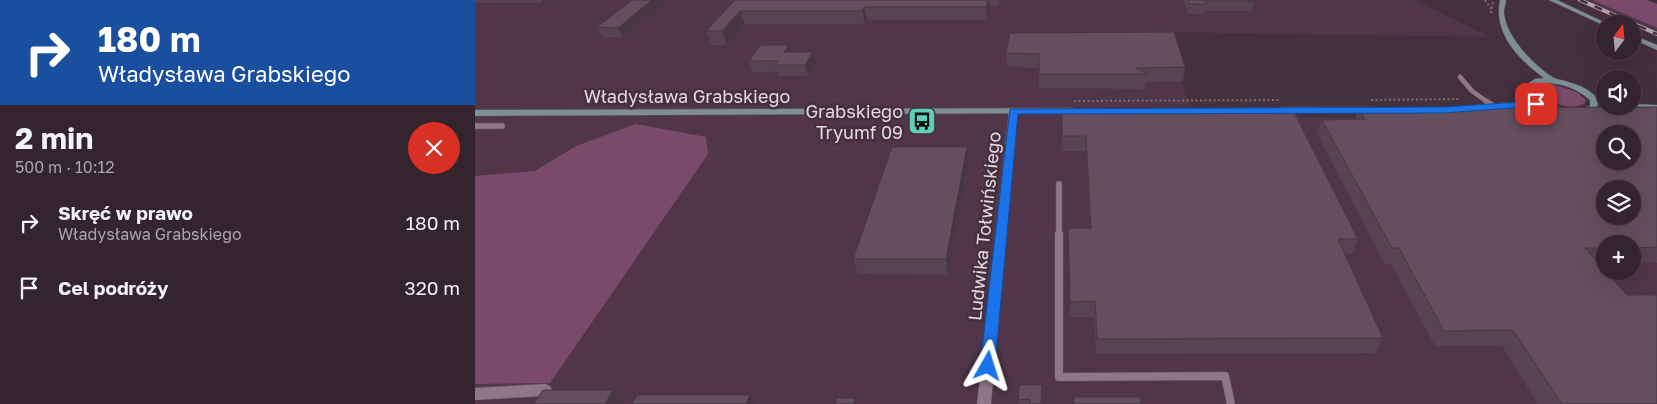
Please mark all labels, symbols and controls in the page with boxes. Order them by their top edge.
north arrow [1596,15,1641,60]
map controls [1596,15,1641,280]
text: 180 m [98,18,201,60]
icon: right [15,20,80,85]
text: Władysława Grabskiego [98,60,350,87]
button: sound [1596,70,1641,115]
pin [1515,83,1557,125]
street label: Władysława Grabskiego [584,85,790,107]
icon: arrive [1522,90,1550,118]
place label: Grabskiego Tryumf 09 [805,100,903,143]
bus stop icon: Grabskiego Tryumf 09 [907,106,937,136]
text: 2 min [15,120,93,156]
button: close [408,122,460,174]
button: search [1596,125,1641,170]
street label: Ludwika Tołwińskiego [963,130,1005,322]
text: 500 m · 10:12 [15,157,115,177]
button: layers [1596,180,1641,225]
text: Skręć w prawo [58,201,193,224]
icon: right [15,209,43,237]
text: 180 m [406,211,460,234]
text: Władysława Grabskiego [58,224,242,244]
button: + [1596,235,1641,280]
icon: arrive [15,274,43,302]
text: Cel podróży [58,276,168,299]
text: 320 m [405,276,460,299]
position arrow [961,339,1013,391]

